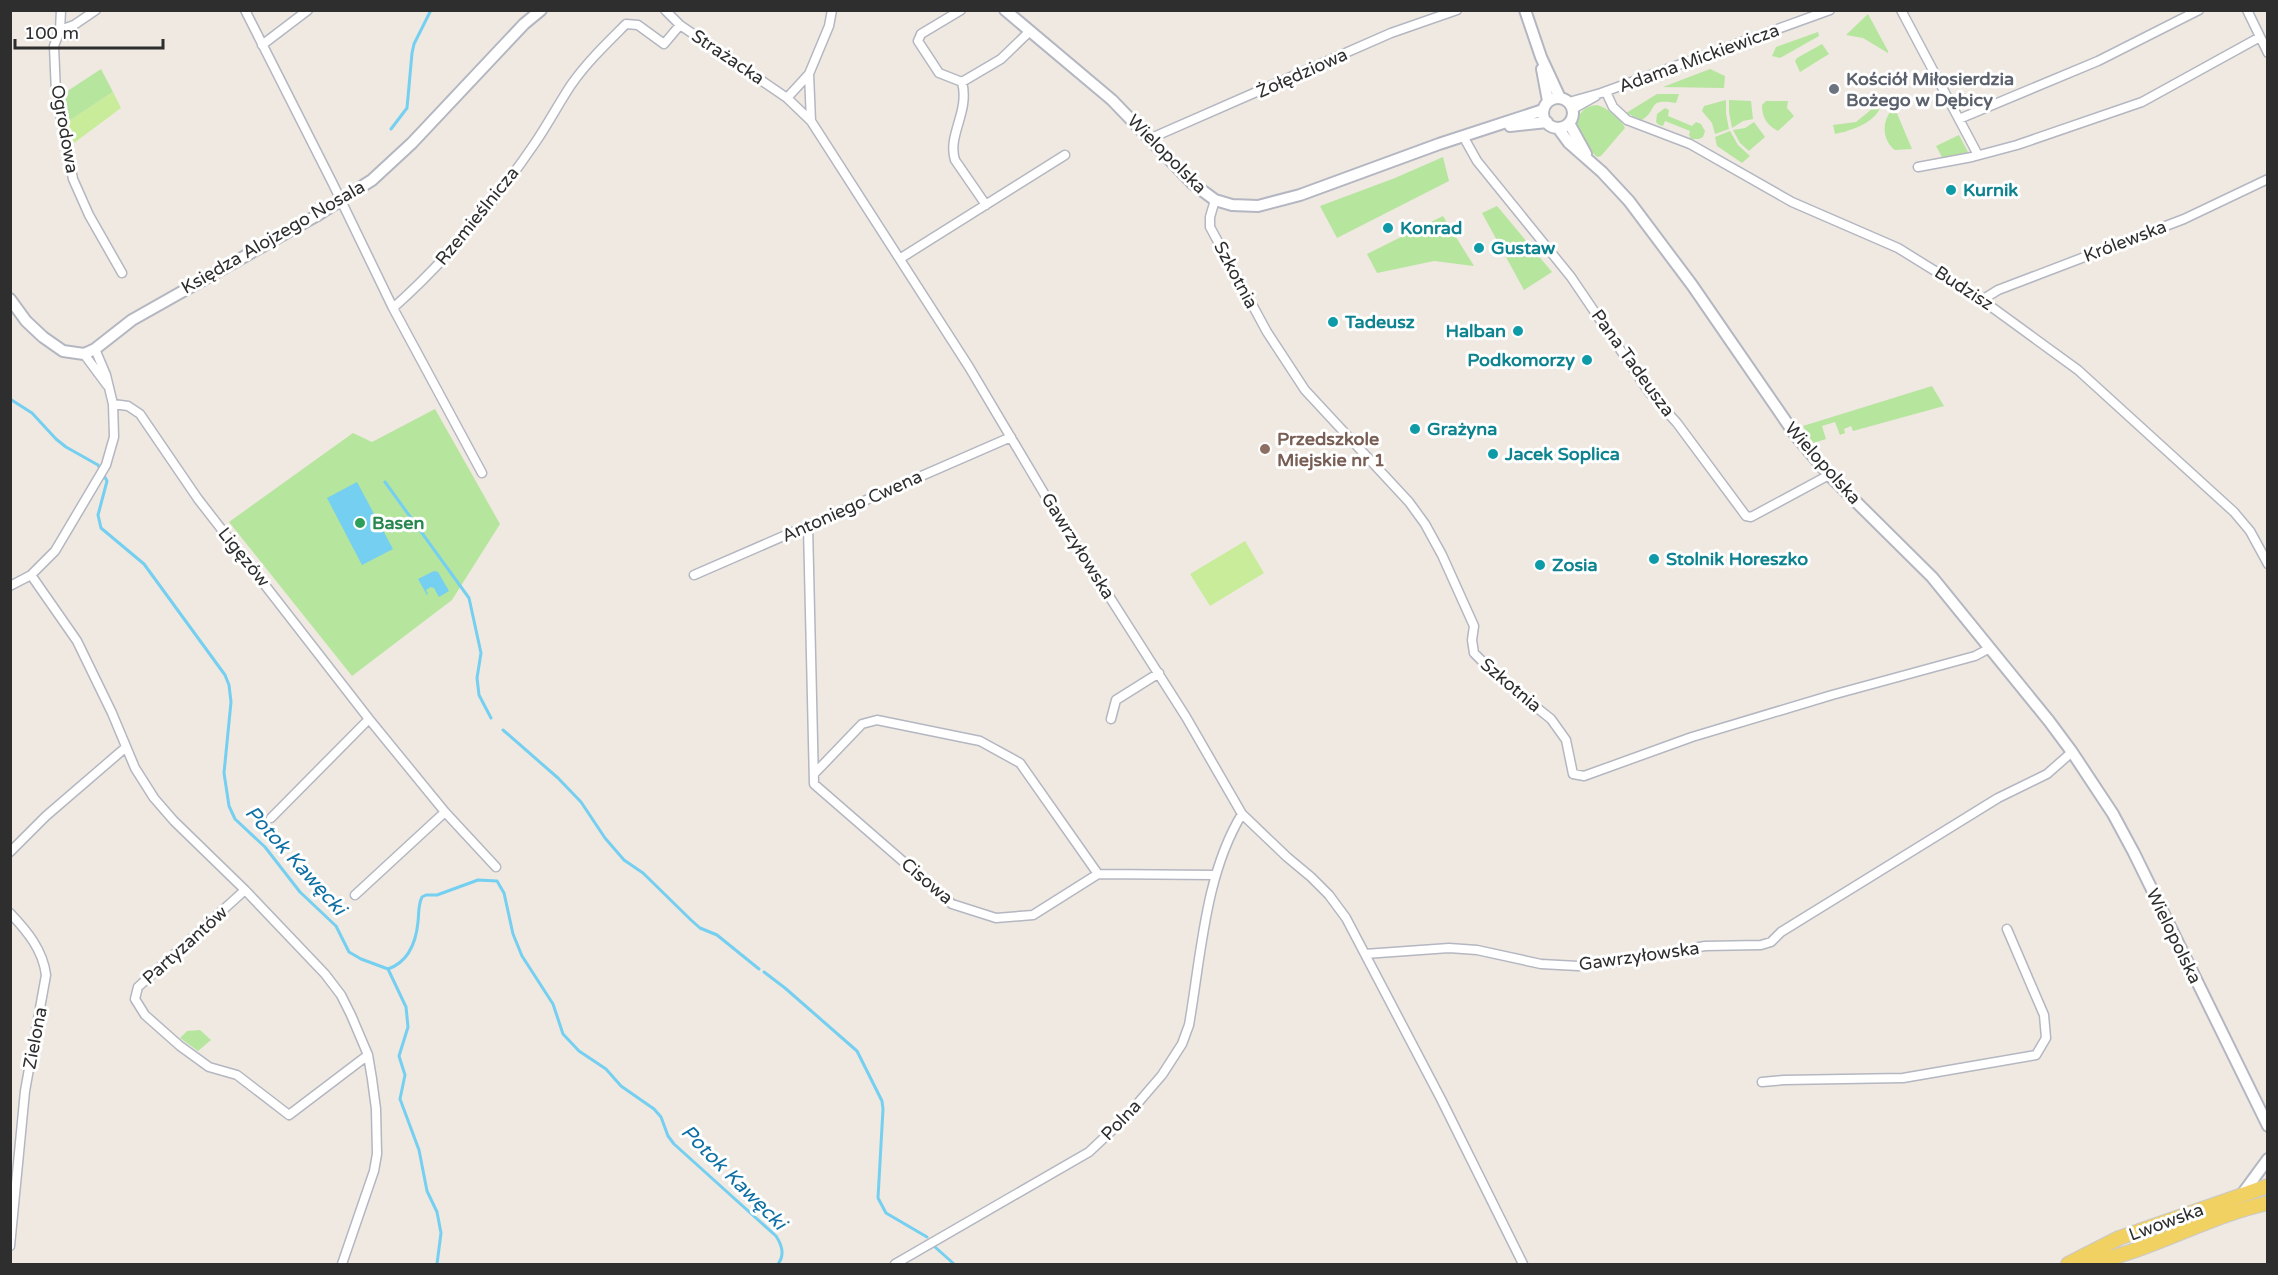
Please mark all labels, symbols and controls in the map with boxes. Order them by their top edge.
scale bar [15,12,164,50]
street label: Adama Mickiewicza [1616,19,1782,97]
text: 100 m [24,22,79,44]
street label: Strażacka [687,25,769,89]
street label: Żołędziowa [1253,43,1351,103]
place label: Kościół Miłosierdzia Bożego w Dębicy [1846,68,2014,111]
marker: Kościół Miłosierdzia Bożego w Dębicy [1827,82,1841,96]
street label: Ogrodowa [46,83,84,175]
street label: Wielopolska [1123,110,1211,198]
street label: Rzemieślnicza [431,162,523,270]
street label: Księdza Alojzego Nosala [177,175,369,299]
place label: Kurnik [1963,179,2018,201]
marker: Kurnik [1944,183,1958,197]
street label: Królewska [2081,215,2169,267]
place label: Konrad [1400,217,1462,239]
marker: Konrad [1381,221,1395,235]
place label: Gustaw [1491,237,1556,259]
street label: Szkotnia [1209,238,1263,312]
marker: Gustaw [1472,241,1486,255]
street label: Budzisz [1930,261,1998,315]
street label: Pana Tadeusza [1587,305,1679,421]
place label: Tadeusz [1344,311,1415,333]
marker: Tadeusz [1326,315,1340,329]
place label: Halban [1445,320,1506,342]
marker: Halban [1511,324,1525,338]
place label: Podkomorzy [1467,349,1575,371]
marker: Podkomorzy [1580,353,1594,367]
street label: Wielopolska [1780,417,1866,509]
place label: Grażyna [1427,418,1497,440]
marker: Grażyna [1408,422,1422,436]
place label: Przedszkole Miejskie nr 1 [1277,428,1385,471]
marker: Przedszkole Miejskie nr 1 [1258,442,1272,456]
place label: Jacek Soplica [1504,443,1620,465]
marker: Jacek Soplica [1486,447,1500,461]
street label: Antoniego Cwena [778,465,926,547]
street label: Gawrzyłowska [1036,489,1120,603]
place label: Basen [372,512,424,534]
marker: Basen [353,516,367,530]
street label: Ligęzów [213,523,275,591]
place label: Stolnik Horeszko [1666,548,1808,570]
marker: Stolnik Horeszko [1647,552,1661,566]
place label: Zosia [1552,554,1598,576]
marker: Zosia [1533,558,1547,572]
street label: Szkotnia [1476,653,1546,717]
water label: Potok Kawęcki [240,801,353,923]
street label: Cisowa [897,853,957,909]
street label: Wielopolska [2141,885,2207,987]
street label: Partyzantów [138,901,232,989]
street label: Gawrzyłowska [1577,937,1701,975]
street label: Zielona [18,1005,52,1071]
street label: Polna [1096,1095,1146,1145]
water label: Potok Kawęcki [676,1120,793,1237]
street label: Lwowska [2126,1198,2206,1246]

